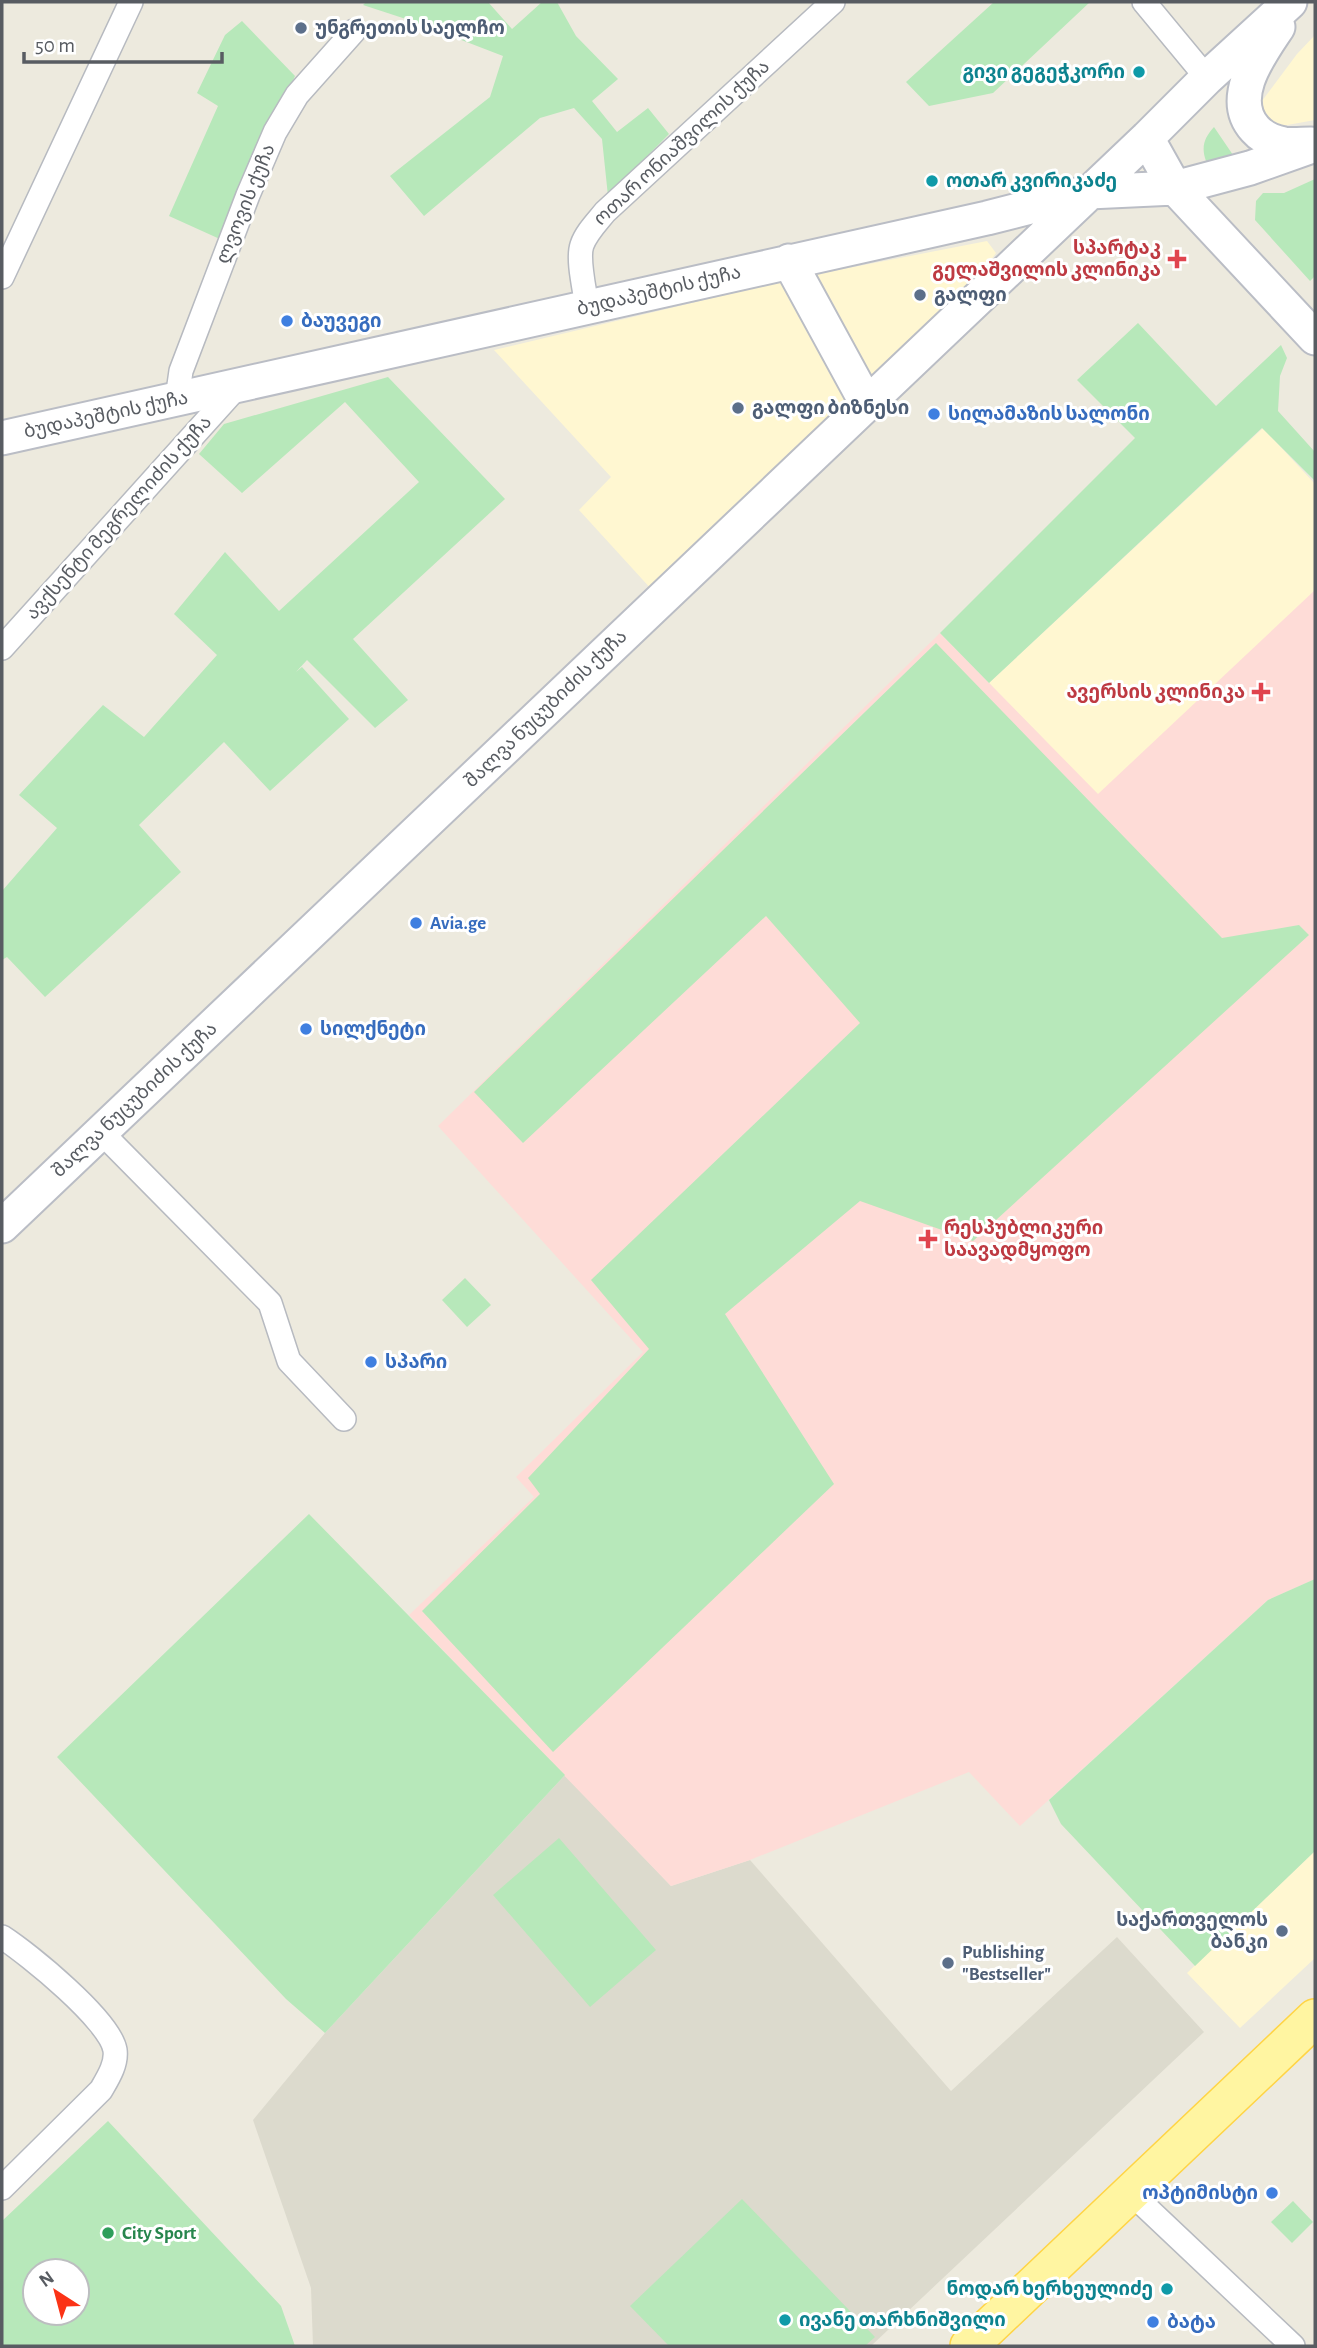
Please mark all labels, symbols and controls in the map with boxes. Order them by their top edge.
place label: უნგრეთის საელჩო [315,18,505,39]
marker: უნგრეთის საელჩო [293,20,309,36]
scale bar [24,21,222,65]
text: 50 m [35,35,75,56]
street label: ოთარ ონიაშვილის ქუჩა [590,56,775,231]
place label: გივი გეგეჭკორი [963,62,1125,83]
marker: გივი გეგეჭკორი [1131,64,1147,80]
street label: ლვოვის ქუჩა [213,141,280,267]
place label: ოთარ კვირიკაძე [946,171,1117,192]
marker: ოთარ კვირიკაძე [924,173,940,189]
place label: სპარტაკ გელაშვილის კლინიკა [932,238,1161,281]
marker: სპარტაკ გელაშვილის კლინიკა [1167,249,1187,269]
street label: ბუდაპეშტის ქუჩა [575,263,743,321]
place label: გალფი [934,286,1007,306]
marker: გალფი [912,287,928,303]
place label: ბაუვეგი [301,312,382,332]
marker: ბაუვეგი [279,313,295,329]
street label: ბუდაპეშტის ქუჩა [22,388,190,444]
place label: გალფი ბიზნესი [752,399,909,419]
marker: გალფი ბიზნესი [730,400,746,416]
place label: სილამაზის სალონი [948,405,1150,425]
marker: სილამაზის სალონი [926,406,942,422]
street label: ავქსენტი მეგრელიძის ქუჩა [22,412,217,625]
street label: შალვა ნუცუბიძის ქუჩა [461,627,632,793]
place label: ავერსის კლინიკა [1066,682,1245,703]
marker: ავერსის კლინიკა [1251,682,1271,702]
place label: Avia.ge [430,914,486,933]
marker: Avia.ge [408,915,424,931]
street label: შალვა ნუცუბიძის ქუჩა [49,1019,222,1183]
place label: სილქნეტი [320,1020,426,1040]
marker: სილქნეტი [298,1021,314,1037]
place label: რესპუბლიკური საავადმყოფო [944,1218,1103,1262]
marker: რესპუბლიკური საავადმყოფო [918,1229,938,1249]
place label: სპარი [385,1352,447,1372]
marker: სპარი [363,1354,379,1370]
place label: საქართველოს ბანკი [1116,1910,1268,1953]
marker: საქართველოს ბანკი [1274,1923,1290,1939]
place label: Publishing "Bestseller" [962,1943,1051,1984]
marker: Publishing "Bestseller" [940,1955,956,1971]
place label: ოპტიმისტი [1142,2184,1258,2204]
marker: ოპტიმისტი [1264,2185,1280,2201]
place label: City Sport [122,2224,197,2243]
marker: City Sport [100,2225,116,2241]
north arrow [21,2257,91,2327]
text: N [36,2268,58,2291]
place label: ნოდარ ხერხეულიძე [946,2279,1153,2301]
marker: ნოდარ ხერხეულიძე [1159,2281,1175,2297]
place label: ივანე თარხნიშვილი [799,2310,1006,2331]
marker: ივანე თარხნიშვილი [777,2312,793,2328]
place label: ბატა [1167,2313,1216,2333]
marker: ბატა [1145,2314,1161,2330]

